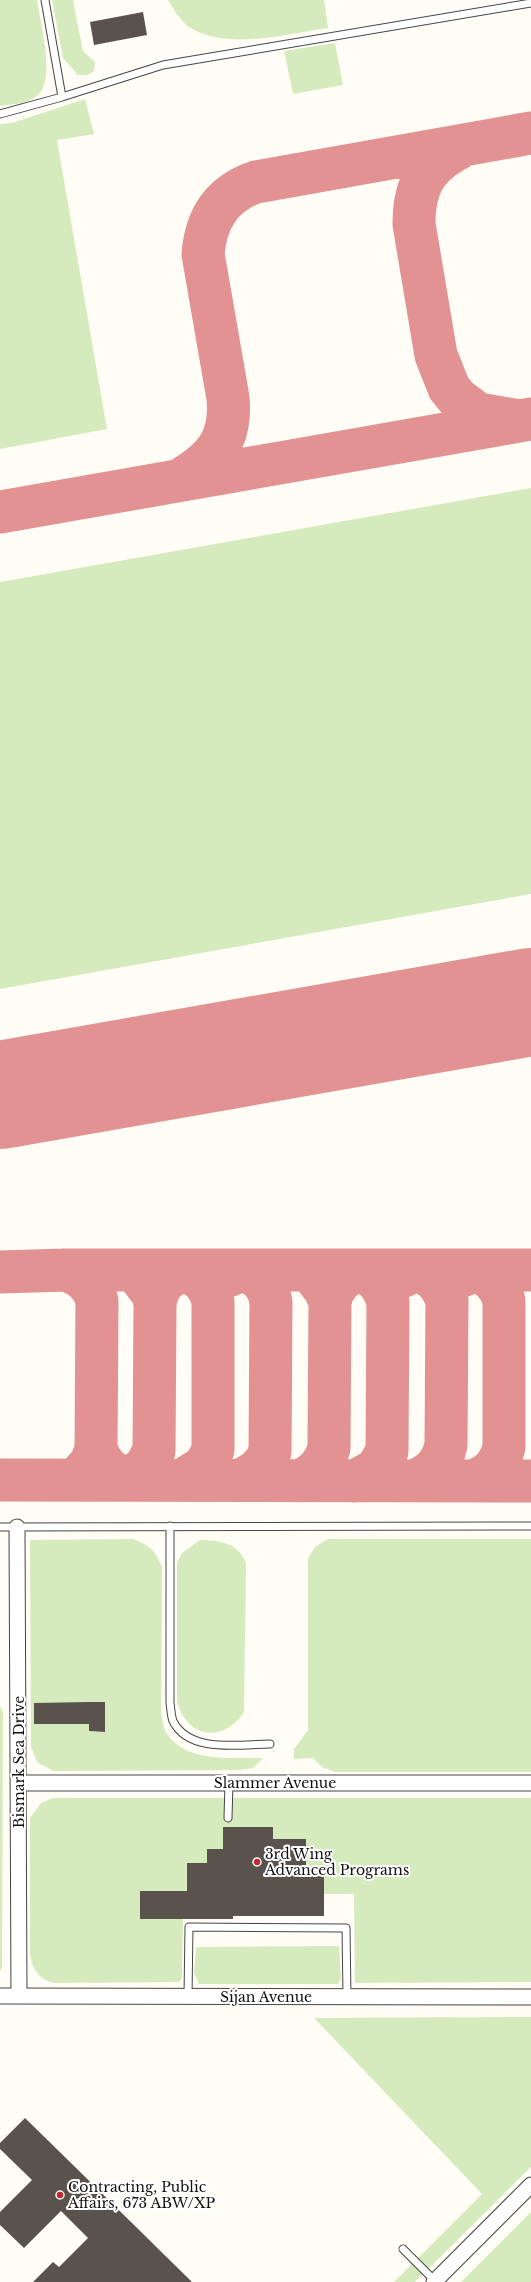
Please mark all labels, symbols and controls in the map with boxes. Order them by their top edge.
street label: Bismark Sea Drive [10,1696,28,1828]
street label: Slammer Avenue [214,1774,336,1792]
place label: 3rd Wing Advanced Programs [264,1845,409,1879]
marker: 3rd Wing Advanced Programs [252,1857,262,1867]
street label: Sijan Avenue [220,1988,312,2006]
place label: Contracting, Public Affairs, 673 ABW/XP [67,2178,215,2212]
marker: Contracting, Public Affairs, 673 ABW/XP [55,2190,65,2200]

